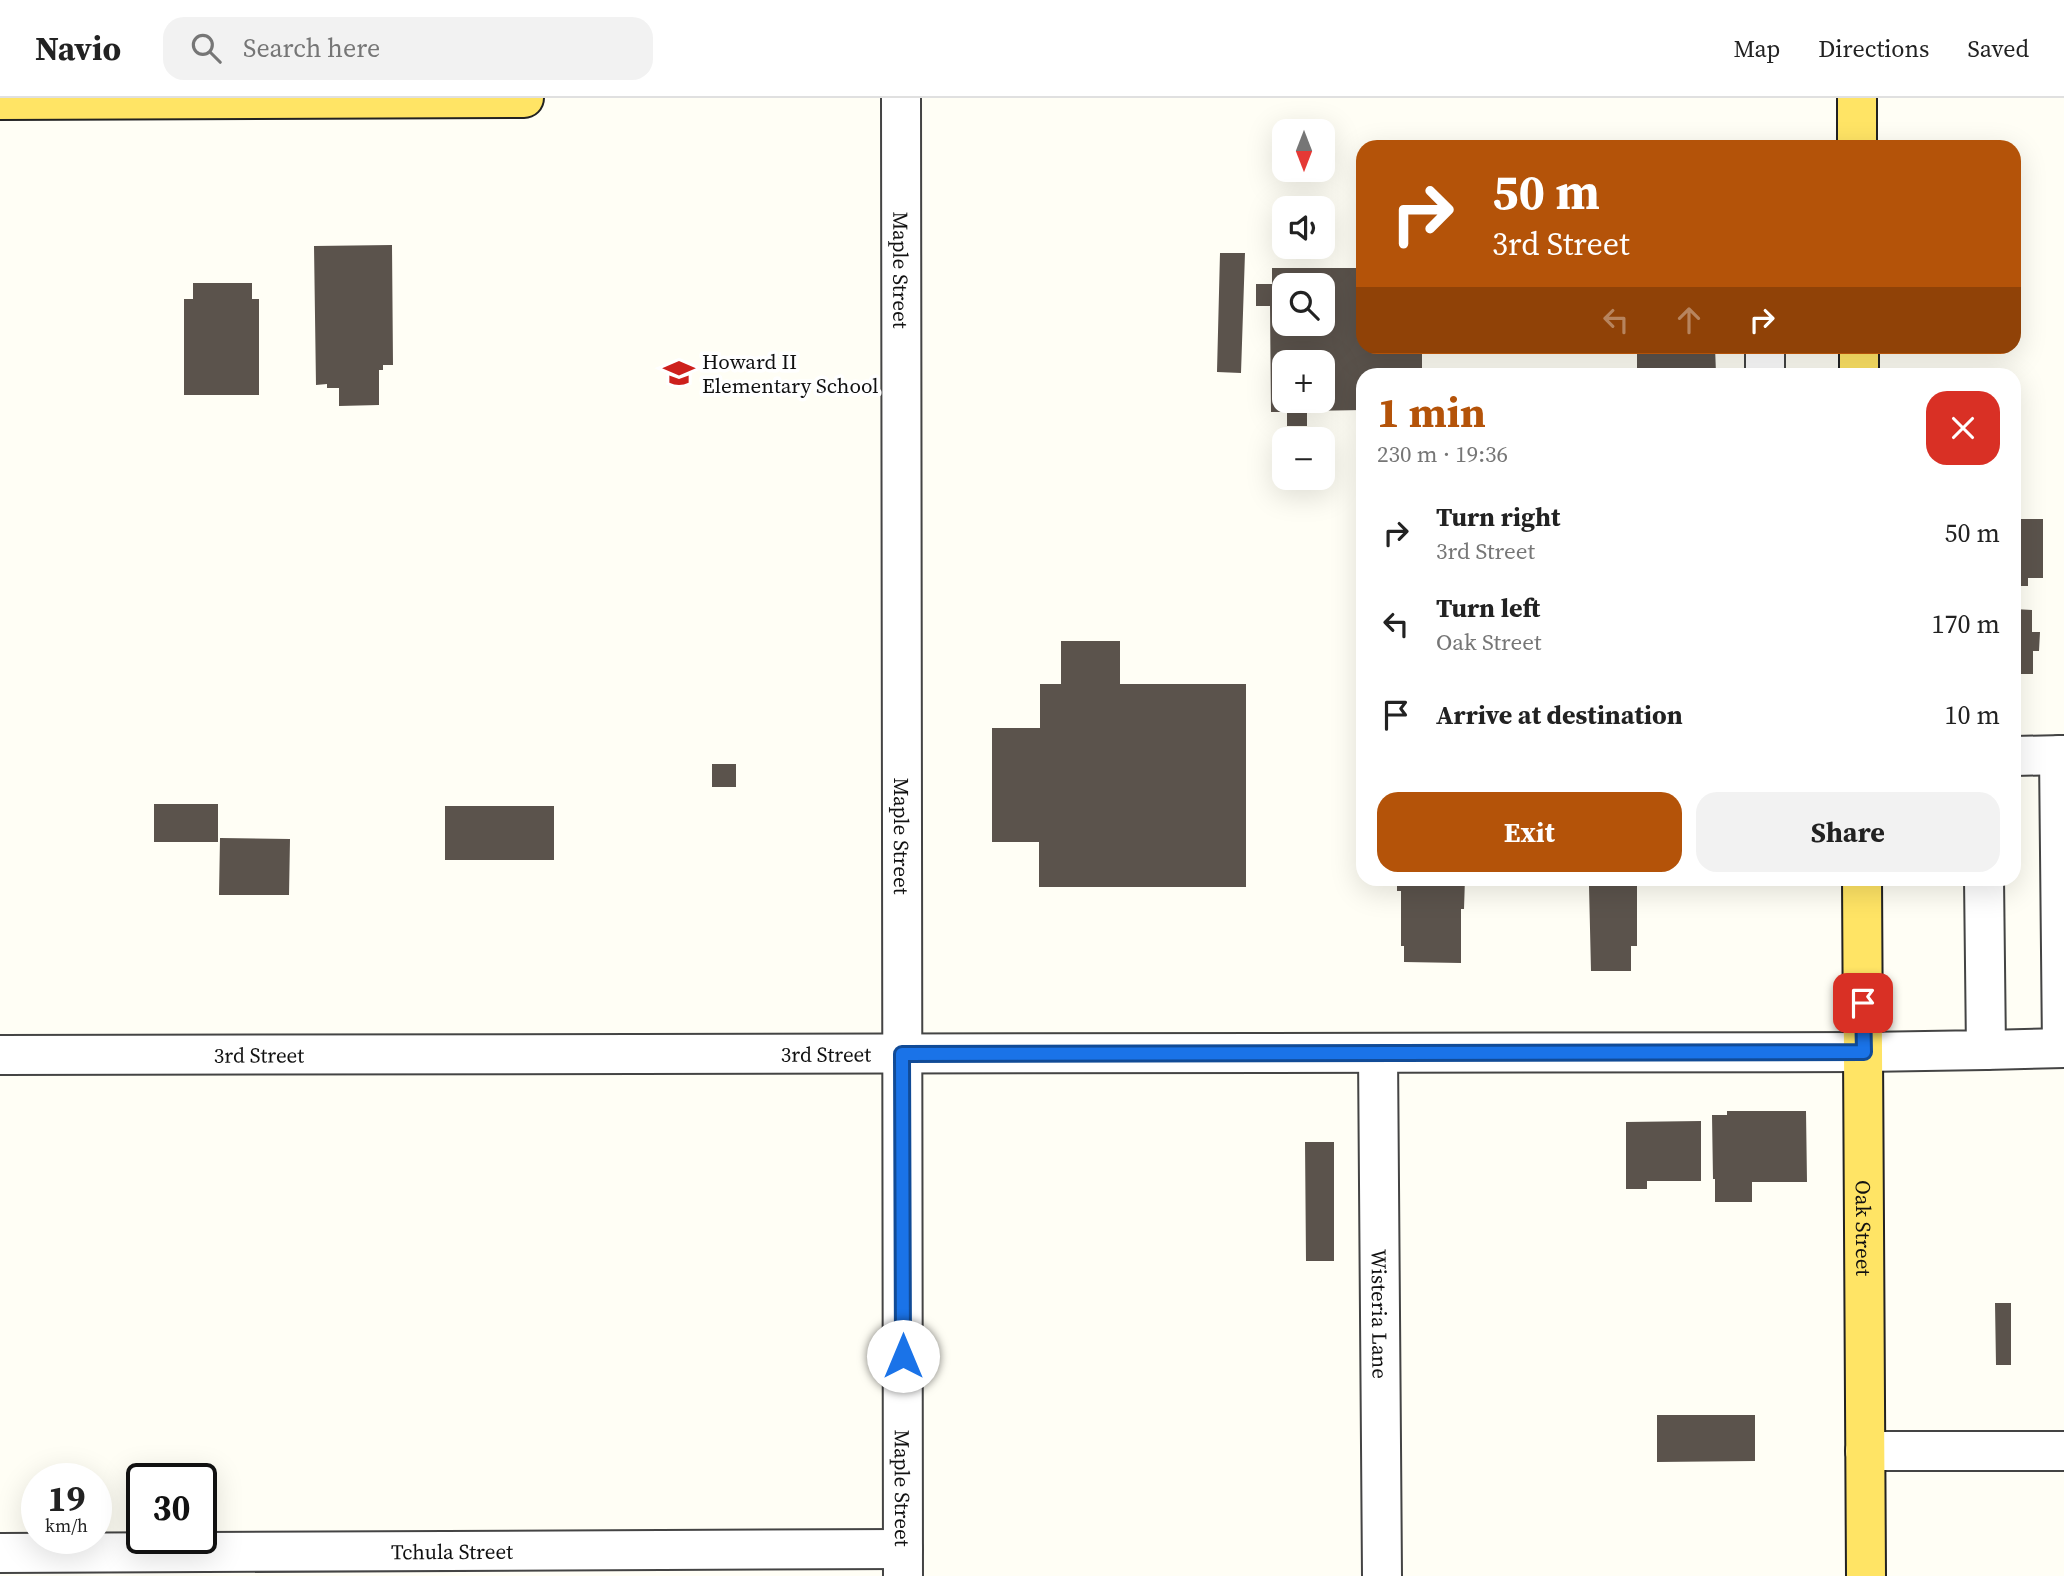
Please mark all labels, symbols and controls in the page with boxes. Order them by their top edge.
search box [163,17,653,80]
text: Navio [35,26,121,71]
icon: search [187,29,225,67]
text: Search here [243,30,380,66]
text: Map [1733,32,1780,65]
text: Directions [1818,32,1929,65]
text: Saved [1967,32,2029,65]
north arrow [1272,119,1335,182]
map controls [1272,119,1335,490]
text: 50 m [1492,158,1600,225]
icon: right [1377,168,1468,259]
button: sound [1272,196,1335,259]
street label: Maple Street [887,211,916,329]
text: 3rd Street [1492,222,1630,266]
button: search [1272,273,1335,336]
icon: left [1597,301,1635,339]
icon: ahead [1670,301,1708,339]
icon: right [1743,301,1781,339]
place label: Howard II Elementary School [702,347,879,400]
button: + [1272,350,1335,413]
school or university icon: Howard II Elementary School [662,356,696,390]
text: 1 min [1377,383,1486,441]
button: close [1926,391,2000,465]
button: − [1272,427,1335,490]
text: 230 m · 19:36 [1377,438,1508,470]
text: Turn right [1436,499,1560,535]
icon: right [1377,514,1415,552]
text: 50 m [1945,515,2000,551]
text: 3rd Street [1436,535,1535,567]
text: Turn left [1436,590,1540,626]
icon: left [1377,605,1415,643]
text: 170 m [1932,606,2000,642]
text: Oak Street [1436,626,1541,658]
icon: arrive [1377,696,1415,734]
text: Arrive at destination [1436,697,1683,733]
text: 10 m [1945,697,2000,733]
street label: Maple Street [887,777,917,895]
button: Exit [1377,792,1682,872]
button: Share [1696,792,2000,872]
pin [1833,973,1893,1033]
icon: arrive [1844,984,1882,1022]
street label: 3rd Street [781,1039,871,1068]
street label: 3rd Street [214,1040,304,1069]
street label: Oak Street [1849,1180,1879,1276]
street label: Wisteria Lane [1365,1249,1395,1379]
position arrow [866,1319,940,1393]
street label: Maple Street [888,1429,917,1547]
speed limit sign: 30 [126,1463,217,1554]
text: 19 [48,1475,85,1523]
text: km/h [45,1513,88,1538]
street label: Tchula Street [391,1536,513,1566]

